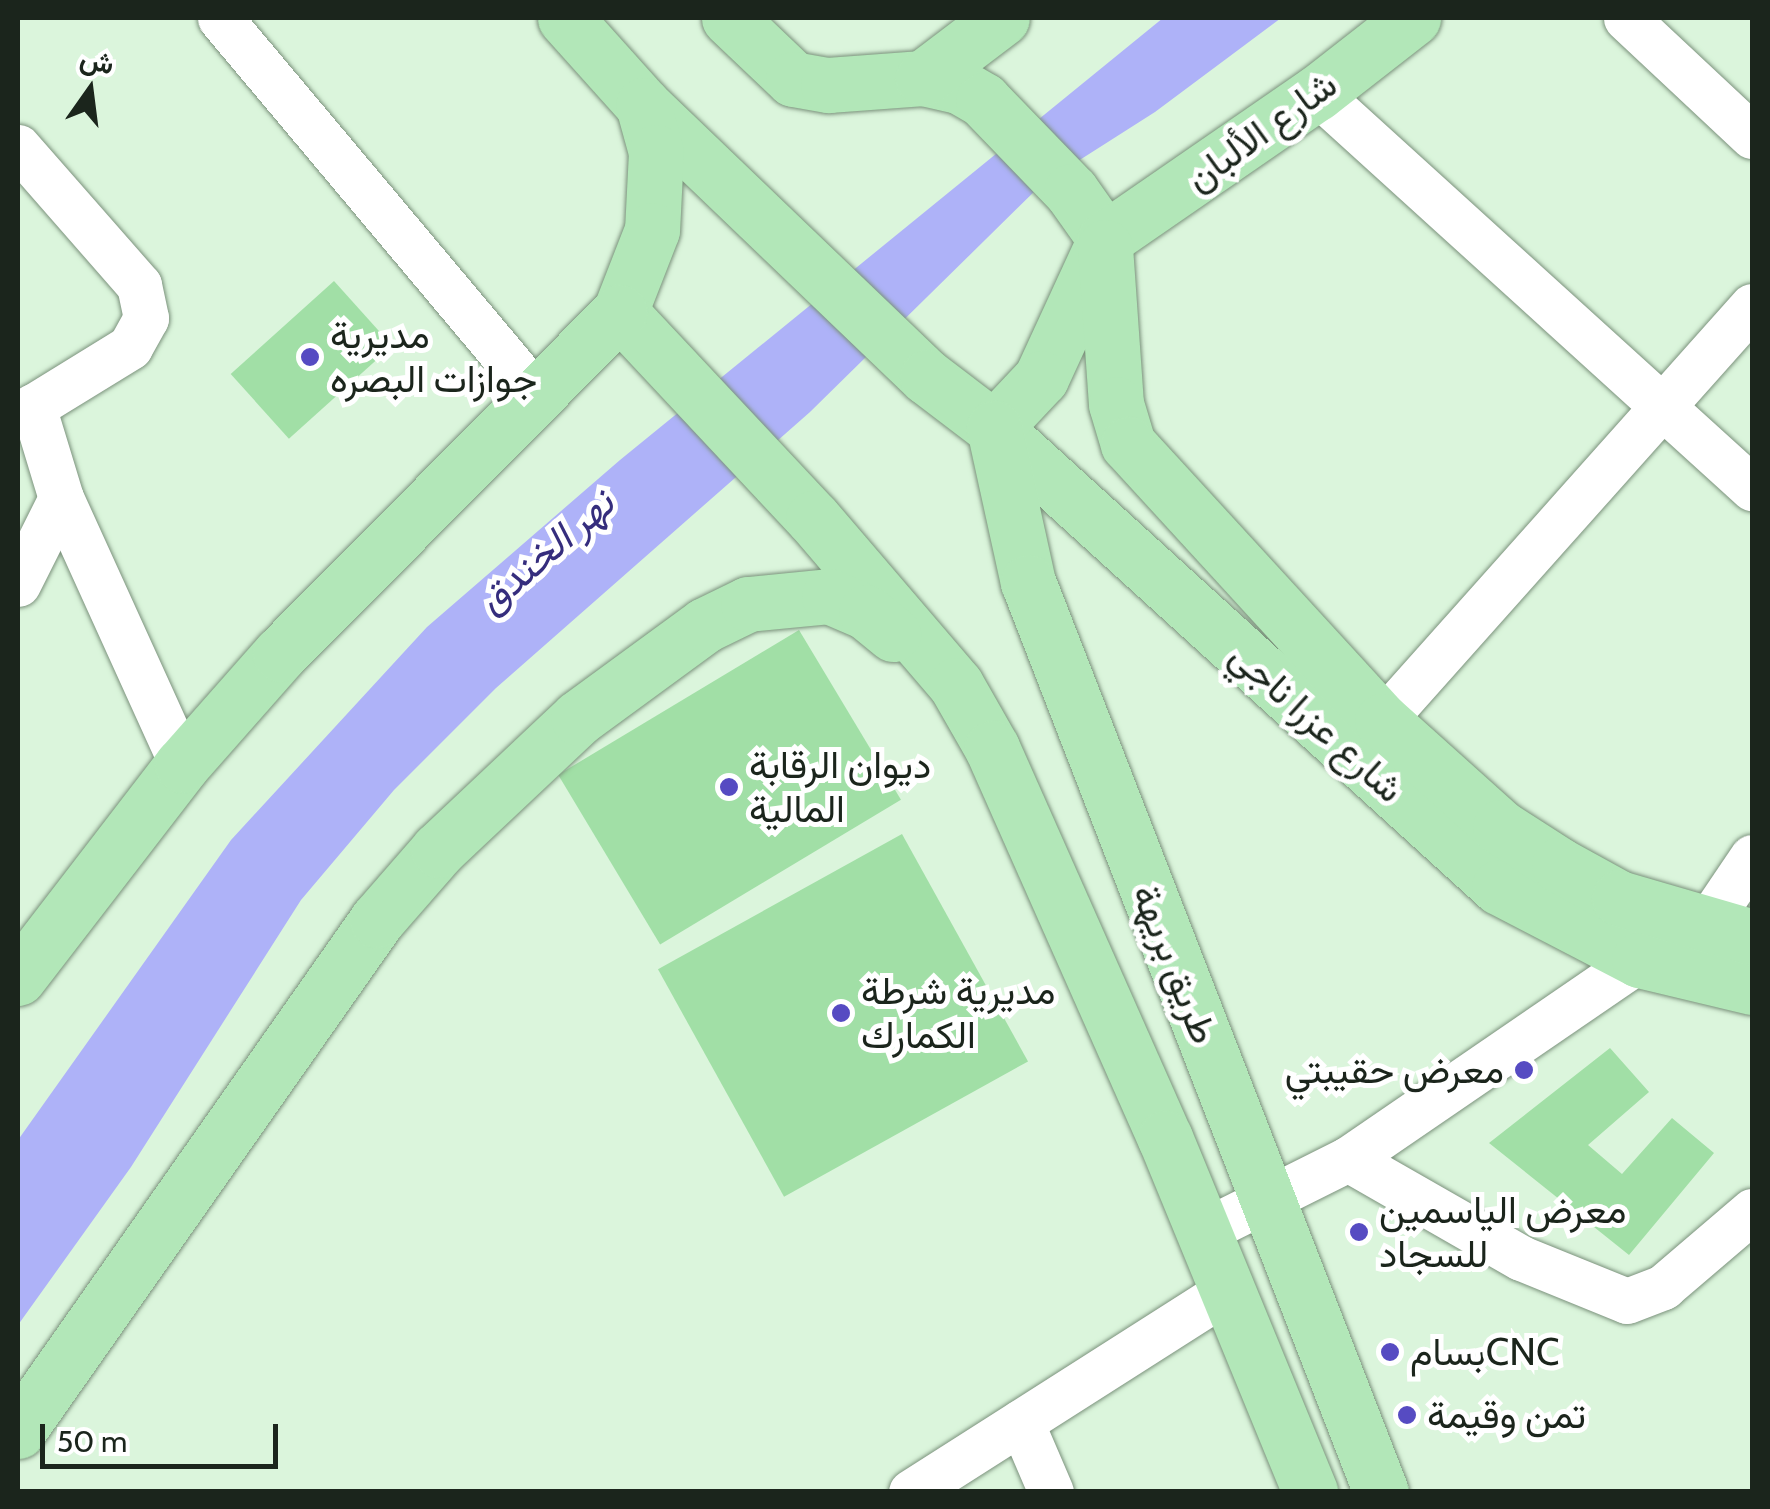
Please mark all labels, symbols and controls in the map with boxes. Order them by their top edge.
north arrow [40,40,140,140]
text: ش [77,40,118,81]
street label: شارع الألبان [1177,61,1345,201]
place label: مديرية جوازات البصره [330,312,537,402]
marker: مديرية جوازات البصره [299,346,321,368]
water label: نهر الخندق [467,479,623,623]
street label: شارع عزرا ناجي [1221,632,1413,812]
place label: ديوان الرقابة المالية [749,742,931,832]
marker: ديوان الرقابة المالية [718,776,740,798]
street label: طريق بريهة [1122,878,1228,1050]
place label: مديرية شرطة الكمارك [861,968,1056,1058]
marker: مديرية شرطة الكمارك [830,1002,852,1024]
place label: معرض حقيبتي [1285,1047,1504,1093]
marker: معرض حقيبتي [1513,1059,1535,1081]
place label: معرض الياسمين للسجاد [1379,1187,1626,1276]
marker: معرض الياسمين للسجاد [1348,1221,1370,1243]
place label: بسامCNC [1410,1329,1559,1375]
marker: بسامCNC [1379,1341,1401,1363]
place label: تمن وقيمة [1427,1392,1586,1438]
scale bar [45,1404,282,1466]
marker: تمن وقيمة [1396,1404,1418,1426]
text: 50 m [57,1423,127,1460]

